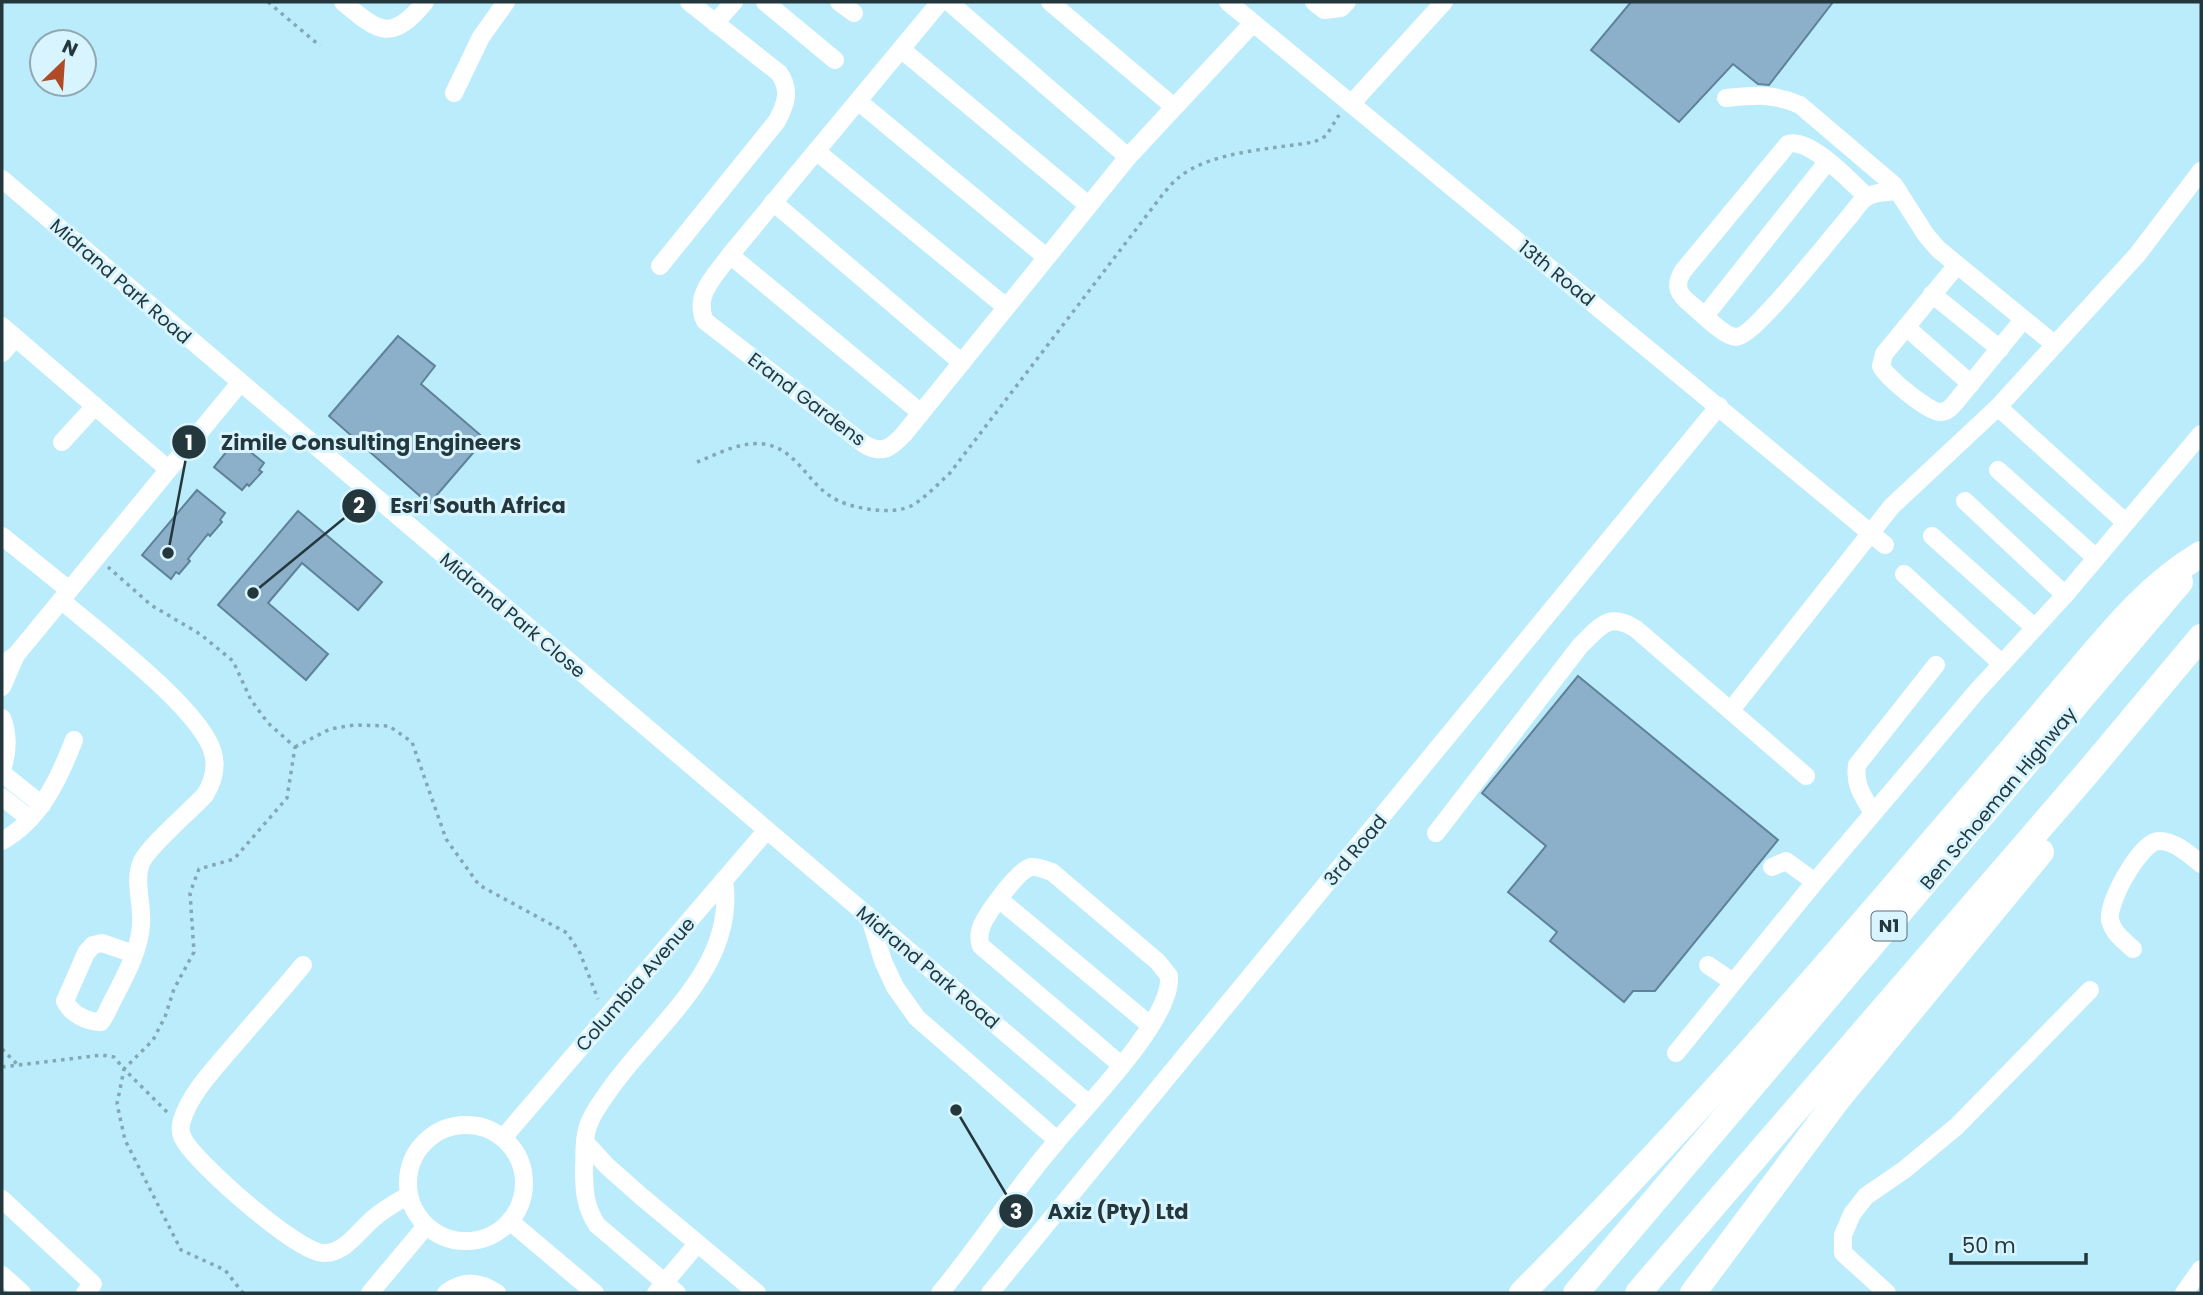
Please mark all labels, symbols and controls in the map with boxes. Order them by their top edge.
north arrow [28,28,98,98]
text: N [58,33,82,63]
street label: Midrand Park Road [44,212,197,350]
street label: 13th Road [1513,234,1600,312]
street label: Erand Gardens [742,346,871,453]
callout: Zimile Consulting Engineers [171,421,535,463]
text: 1 [185,428,193,457]
text: Zimile Consulting Engineers [221,428,521,457]
callout: Esri South Africa [341,485,580,527]
text: 2 [353,491,365,520]
text: Esri South Africa [390,491,566,520]
street label: Midrand Park Close [434,546,591,685]
street label: Ben Schoeman Highway [1914,701,2083,895]
street label: 3rd Road [1318,809,1393,892]
street label: Midrand Park Road [850,899,1005,1035]
street label: Columbia Avenue [569,911,701,1057]
road number: N1 [1871,911,1906,940]
callout: Axiz (Pty) Ltd [998,1190,1202,1232]
text: 3 [1010,1197,1022,1226]
text: Axiz (Pty) Ltd [1047,1197,1189,1226]
scale bar [1951,1222,2086,1266]
text: 50 m [1962,1231,2016,1260]

